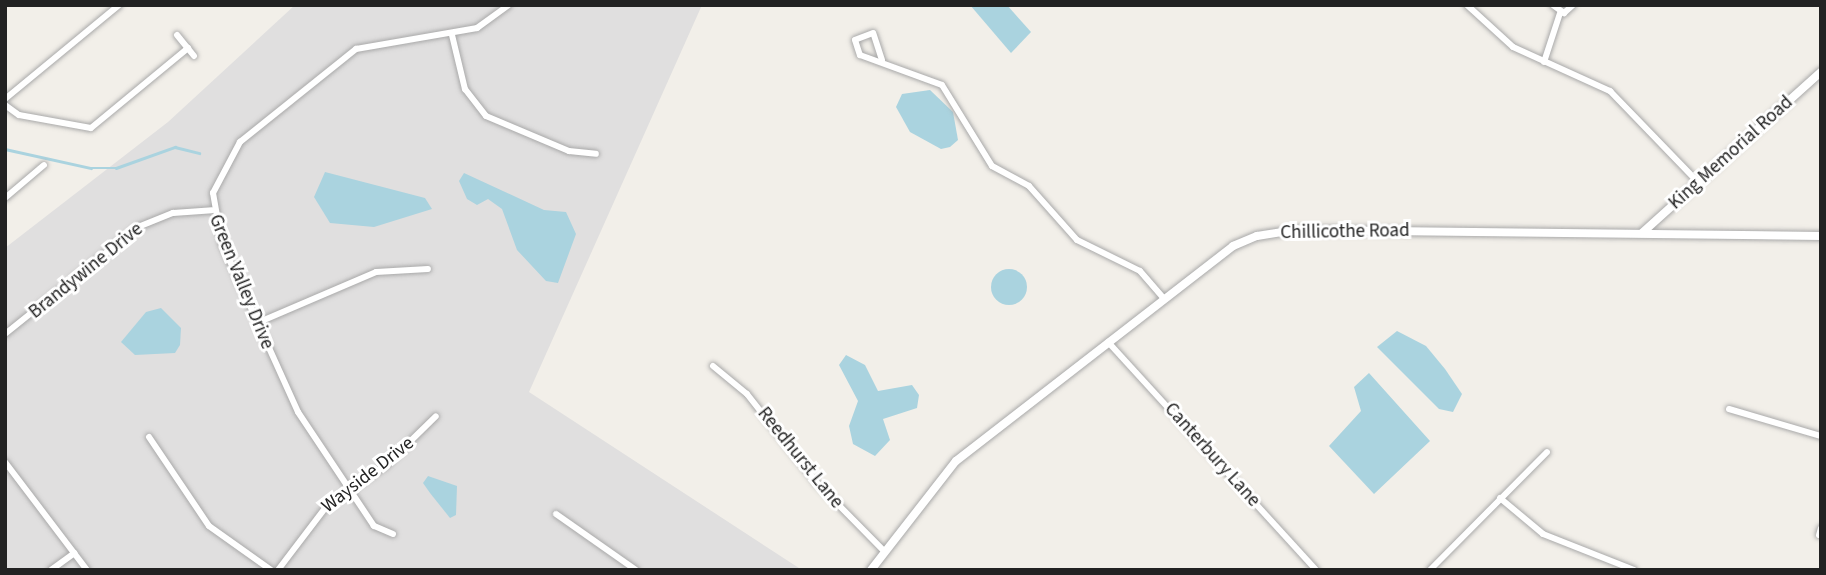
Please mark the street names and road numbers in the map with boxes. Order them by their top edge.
street label: King Memorial Road [1664,91,1798,215]
street label: Green Valley Drive [204,211,278,353]
street label: Brandywine Drive [24,218,148,324]
street label: Chillicothe Road [1280,219,1410,245]
street label: Canterbury Lane [1159,398,1265,512]
street label: Reedhurst Lane [752,403,848,513]
street label: Wayside Drive [317,432,419,518]

